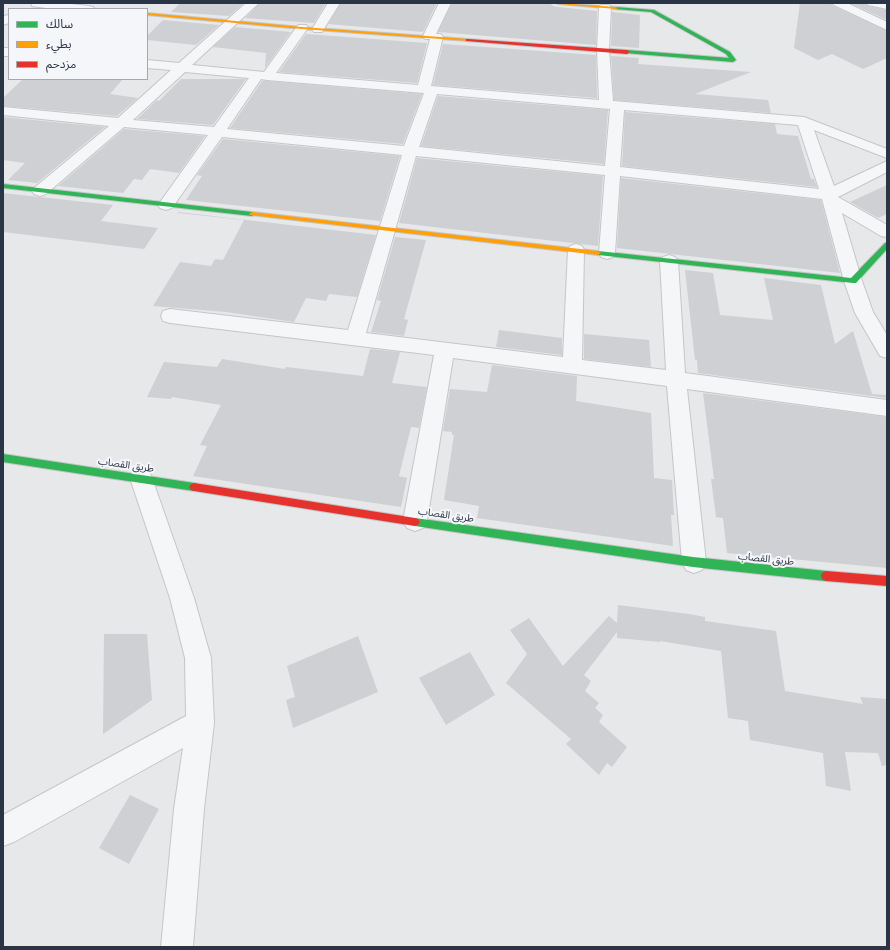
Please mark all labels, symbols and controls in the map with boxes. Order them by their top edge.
legend [8,8,148,80]
text: سالك [46,17,73,31]
text: بطيء [46,37,72,51]
text: مزدحم [46,57,76,71]
street label: طريق القصاب [97,455,155,475]
street label: طريق القصاب [417,505,475,525]
street label: طريق القصاب [737,550,795,568]

